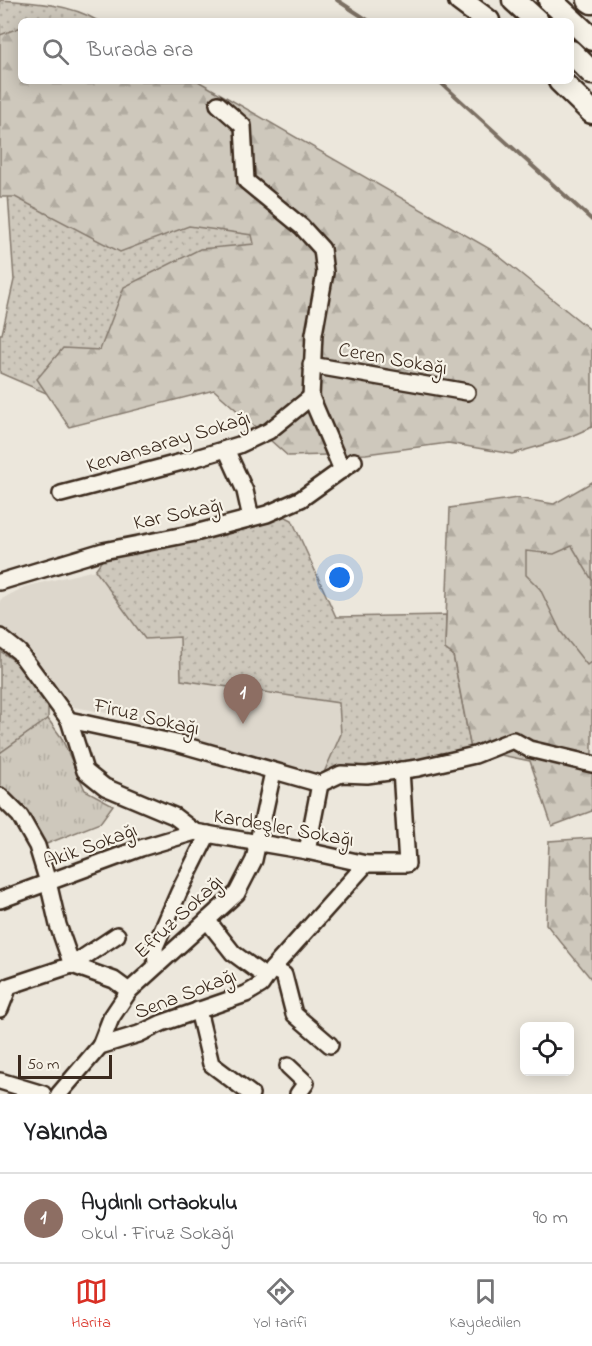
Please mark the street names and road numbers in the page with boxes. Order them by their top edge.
street label: Ceren Sokağı [336,336,449,386]
street label: Kervansaray Sokağı [83,404,255,484]
street label: Kar Sokağı [131,491,226,541]
street label: Firuz Sokağı [89,691,202,747]
street label: Kardeşler Sokağı [211,802,356,858]
street label: Akik Sokağı [40,816,142,880]
street label: Efruz Sokağı [128,868,232,968]
street label: Sena Sokağı [130,962,242,1030]

